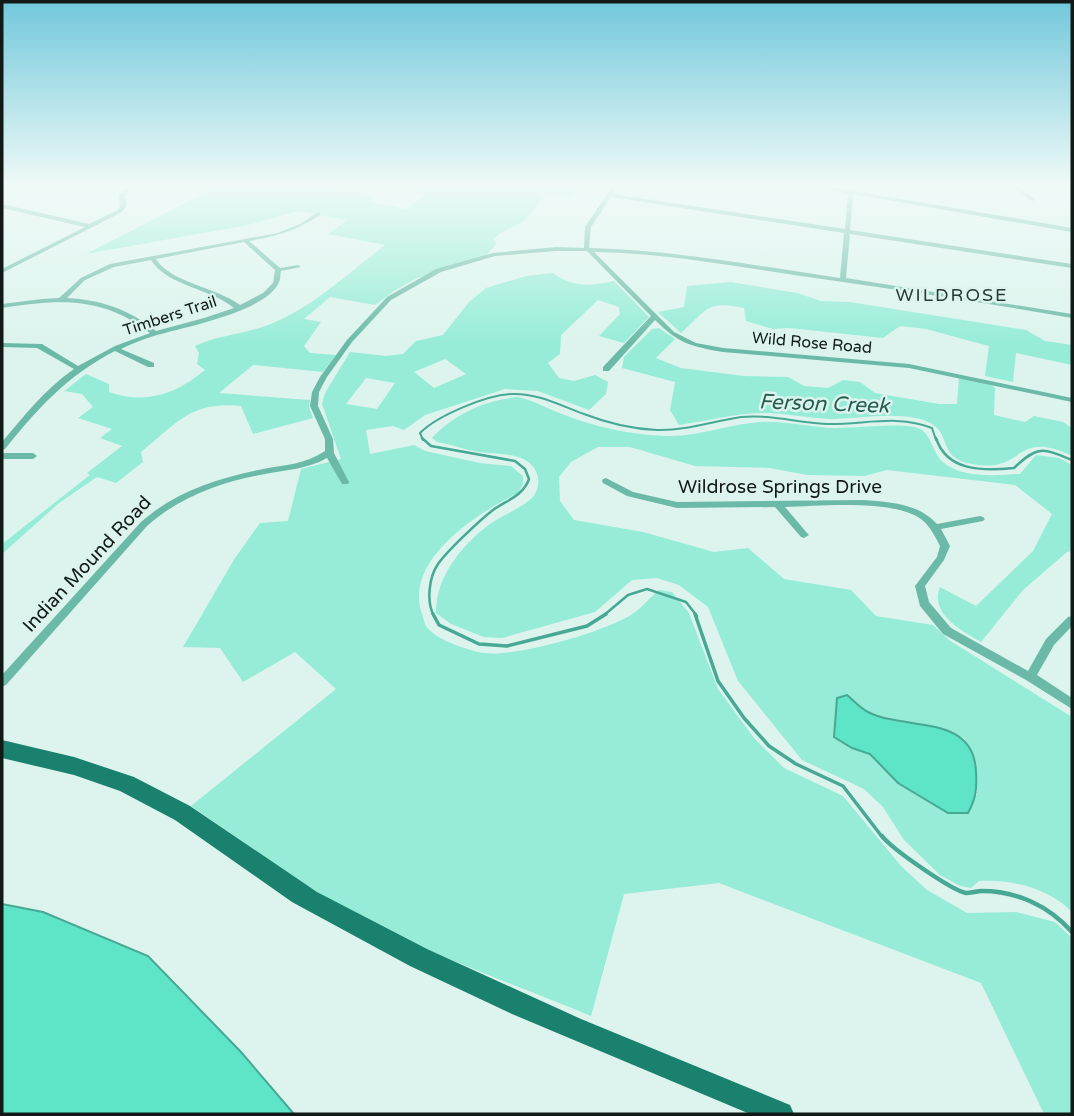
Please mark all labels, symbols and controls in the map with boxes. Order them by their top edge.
district label: WILDROSE [895,284,1009,306]
street label: Timbers Trail [121,291,219,341]
street label: Wild Rose Road [751,328,873,358]
water label: Ferson Creek [758,389,891,419]
street label: Wildrose Springs Drive [678,476,882,498]
street label: Indian Mound Road [18,491,156,637]

